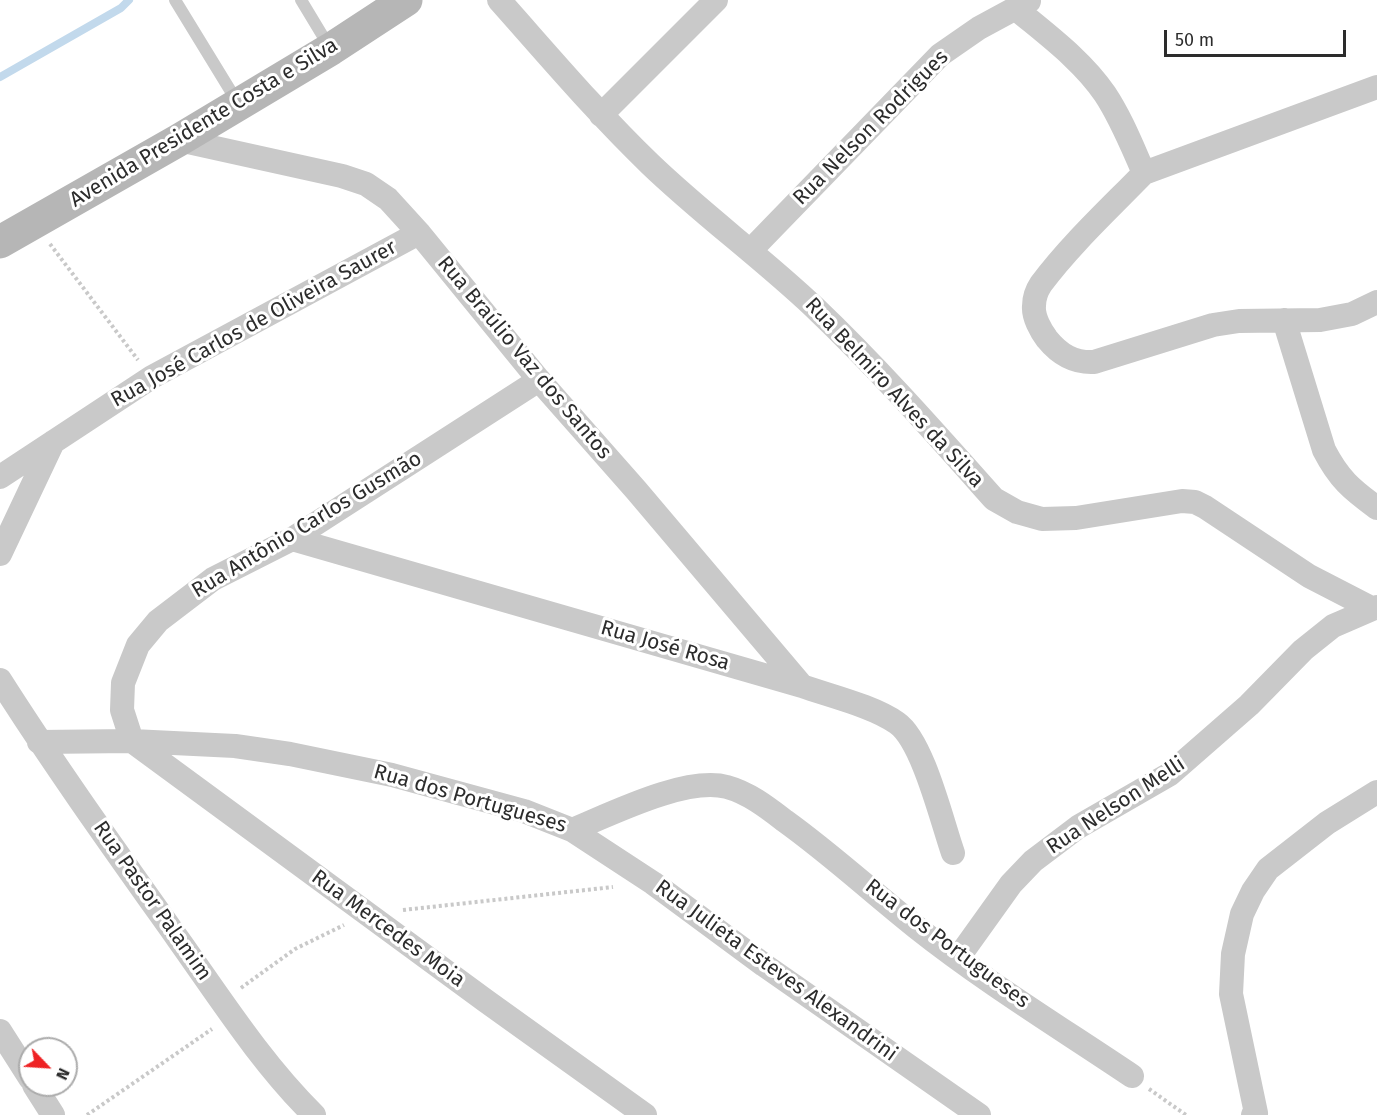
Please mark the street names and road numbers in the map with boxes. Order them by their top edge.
street label: Avenida Presidente Costa e Silva [65,33,343,213]
street label: Rua Nelson Rodrigues [788,45,954,211]
street label: Rua José Carlos de Oliveira Saurer [107,235,401,413]
street label: Rua Braúlio Vaz dos Santos [432,251,616,465]
street label: Rua Belmiro Alves da Silva [799,293,989,493]
street label: Rua Antônio Carlos Gusmão [188,446,426,604]
street label: Rua José Rosa [598,616,732,676]
street label: Rua Nelson Melli [1042,752,1190,860]
street label: Rua dos Portugueses [371,759,569,839]
street label: Rua Pastor Palamim [88,816,216,986]
street label: Rua Mercedes Moia [306,865,470,993]
street label: Rua dos Portugueses [860,874,1034,1014]
street label: Rua Julieta Esteves Alexandrini [650,875,902,1067]

